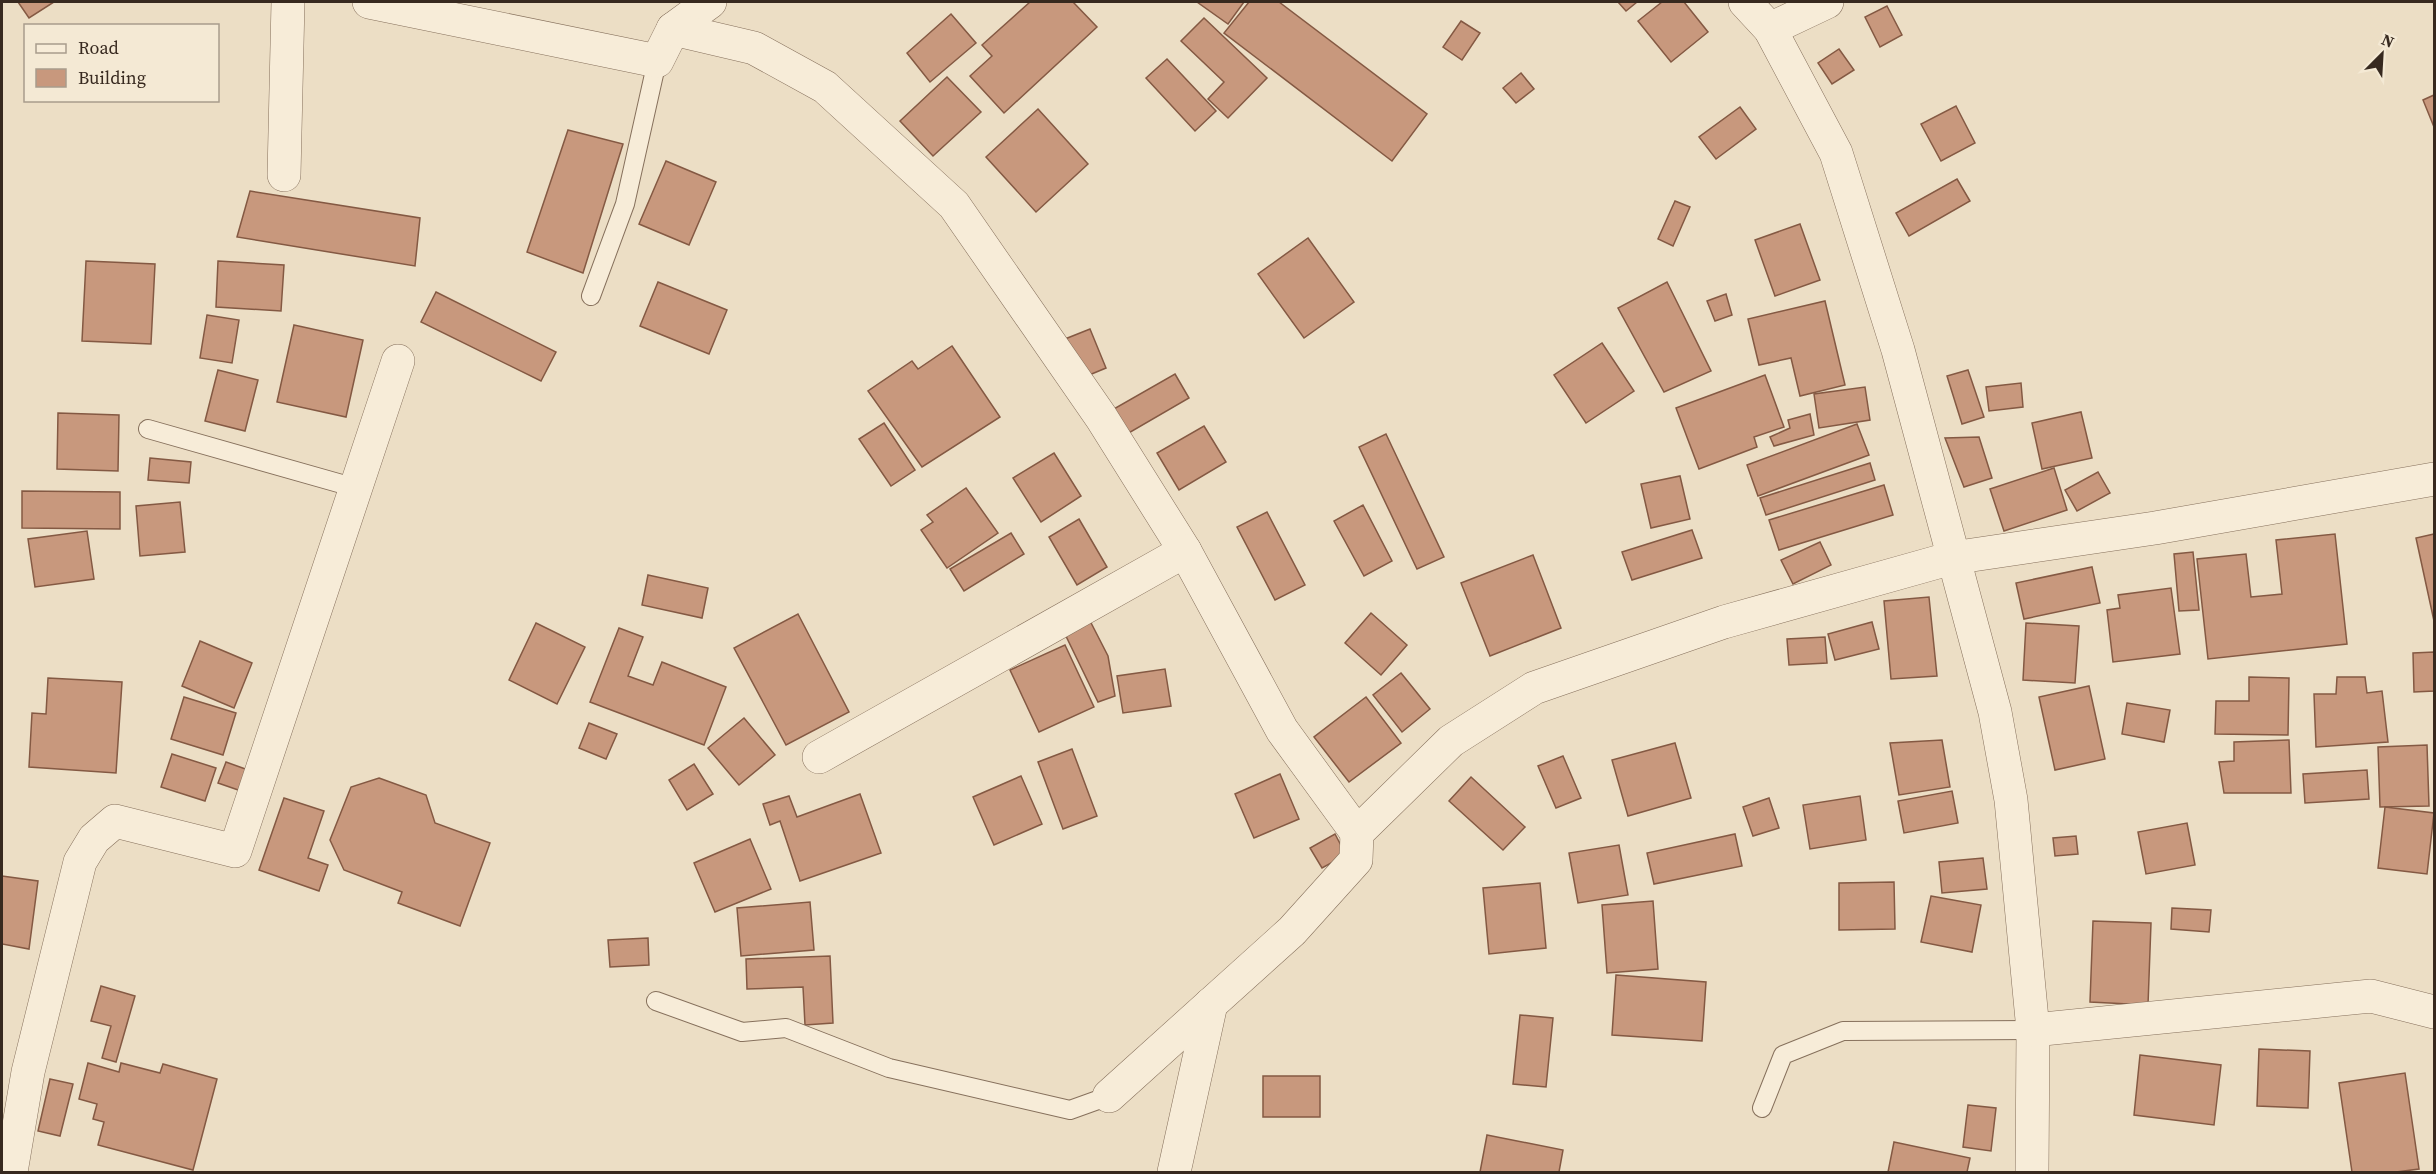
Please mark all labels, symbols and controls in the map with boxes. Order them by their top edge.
legend [24,24,219,102]
north arrow [2352,24,2412,84]
text: N [2378,28,2398,53]
text: Road [78,35,119,60]
text: Building [78,65,146,90]

